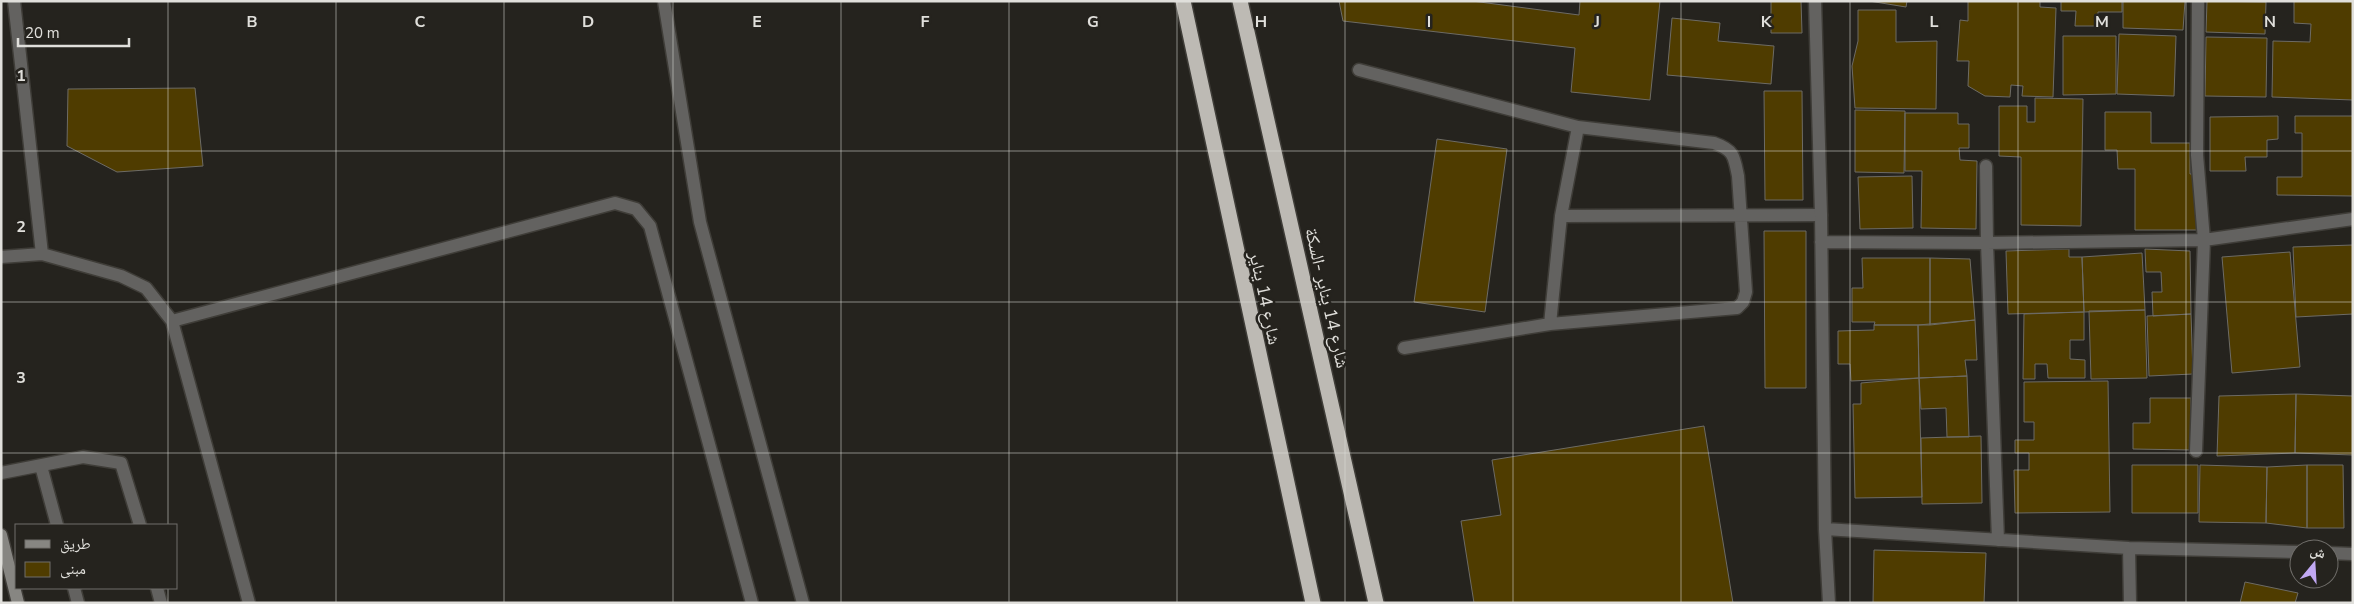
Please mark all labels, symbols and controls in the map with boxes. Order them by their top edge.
text: B [246,11,258,33]
text: C [415,11,426,33]
text: D [582,11,594,33]
text: E [752,11,762,33]
text: F [921,11,930,33]
text: G [1087,11,1099,33]
text: H [1255,11,1267,33]
text: I [1427,11,1431,33]
text: J [1593,11,1600,33]
text: K [1761,11,1773,33]
text: L [1930,11,1939,33]
text: M [2095,11,2109,33]
text: N [2264,11,2276,33]
scale bar [18,15,129,47]
text: 20 m [25,23,60,43]
text: 1 [16,65,26,87]
text: 2 [16,216,26,238]
street label: شارع 14 يناير -السكة [1299,226,1355,370]
street label: شارع 14 يناير [1243,248,1287,347]
text: 3 [16,367,26,389]
legend [15,524,178,589]
text: طريق [60,534,91,554]
north arrow [2289,539,2339,589]
text: ش [2308,541,2328,563]
text: مبنى [60,559,86,579]

